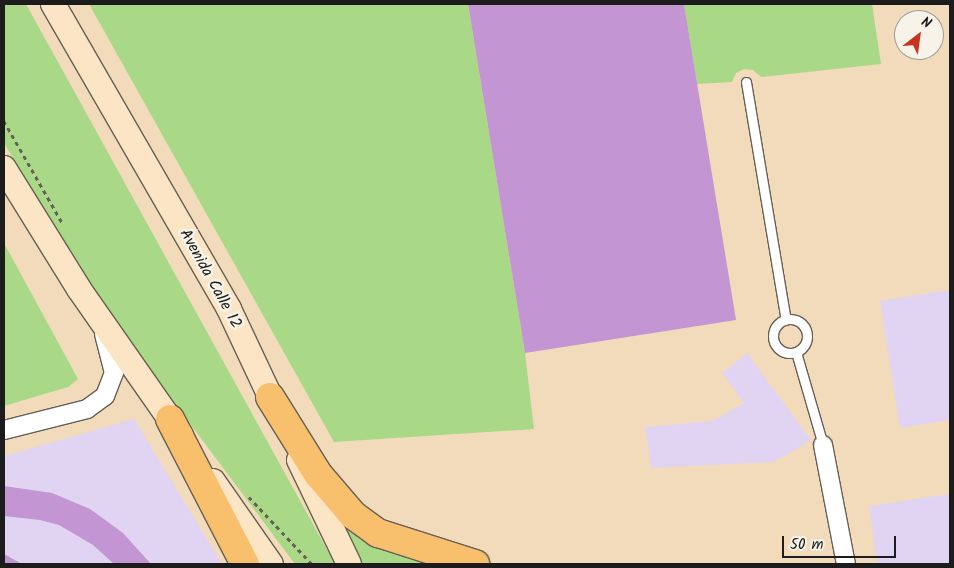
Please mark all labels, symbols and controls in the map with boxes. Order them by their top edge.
north arrow [894,10,944,60]
text: N [917,11,935,35]
street label: Avenida Calle 12 [175,226,245,332]
scale bar [784,526,898,558]
text: 50 m [790,533,824,557]

